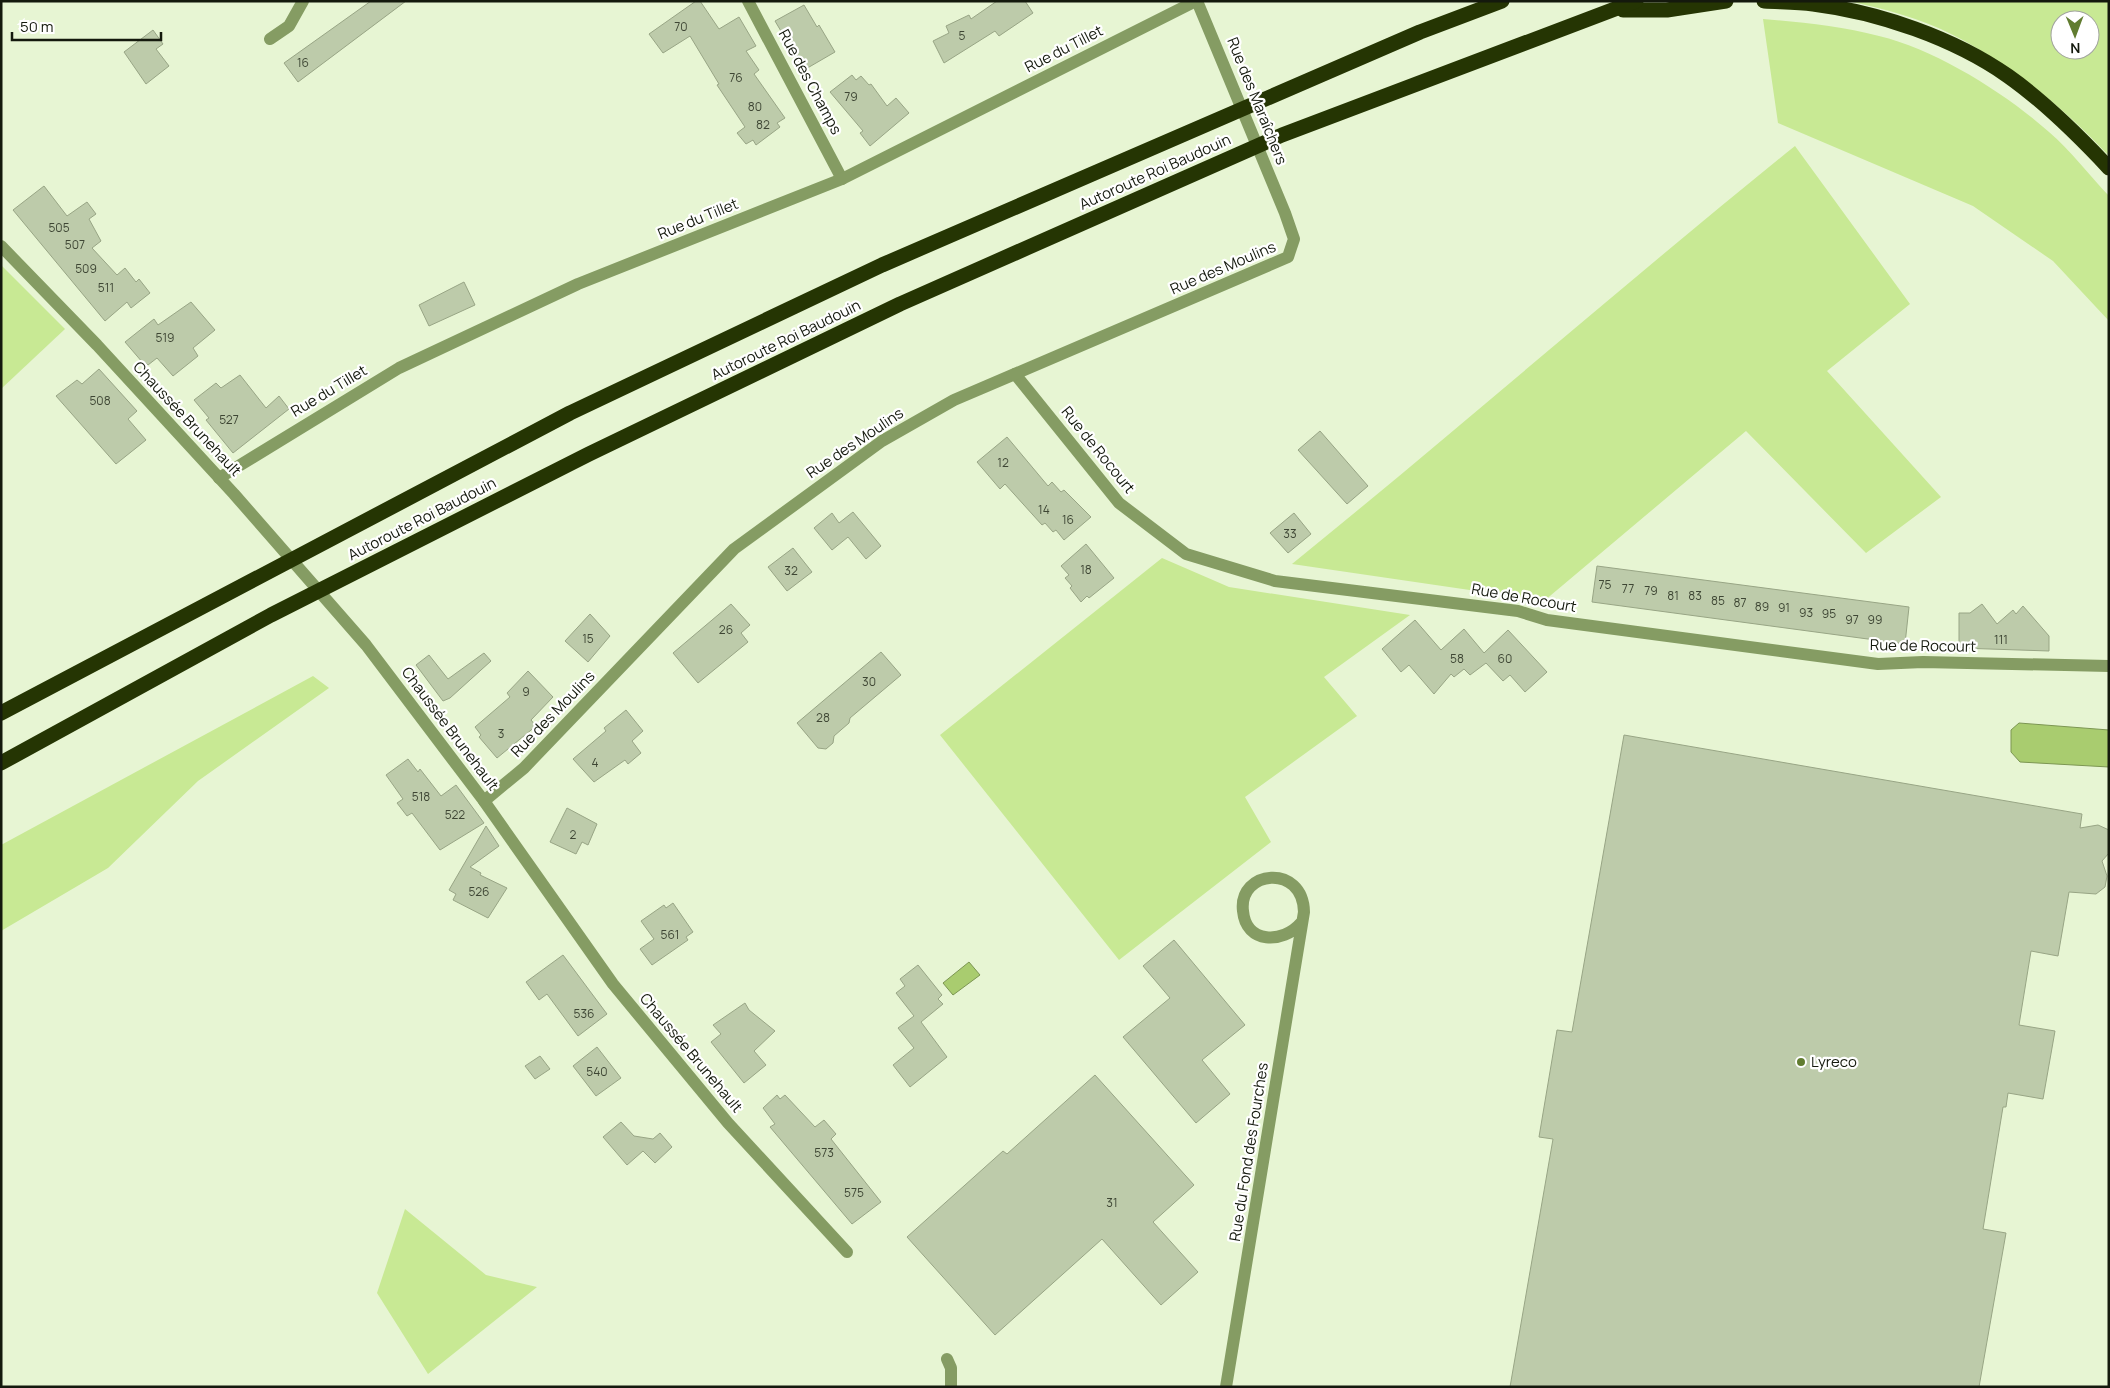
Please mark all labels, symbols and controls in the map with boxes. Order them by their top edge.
scale bar [12,10,161,42]
north arrow [2050,10,2100,60]
text: 50 m [20,16,54,37]
house number: 70 [674,18,688,35]
street label: Rue du Tillet [1021,20,1106,77]
street label: Rue des Champs [774,26,847,138]
house number: 5 [959,27,966,44]
street label: Rue des Maraîchers [1222,34,1293,168]
text: N [2070,39,2080,58]
house number: 16 [297,54,309,71]
house number: 76 [729,69,743,86]
house number: 79 [844,88,858,105]
house number: 80 [748,98,762,115]
house number: 82 [756,116,770,133]
street label: Autoroute Roi Baudouin [1076,129,1234,214]
street label: Rue du Tillet [654,193,741,244]
house number: 505 [48,219,70,236]
house number: 507 [65,236,85,253]
street label: Rue des Moulins [1167,236,1279,299]
house number: 509 [75,260,97,277]
house number: 511 [98,279,114,296]
street label: Autoroute Roi Baudouin [708,294,864,385]
house number: 519 [155,329,175,346]
street label: Chaussée Brunehault [129,357,246,481]
street label: Rue du Tillet [287,360,371,422]
house number: 508 [89,392,111,409]
street label: Rue des Moulins [802,402,907,483]
street label: Rue de Rocourt [1057,402,1140,498]
house number: 527 [219,411,239,428]
house number: 12 [997,454,1009,471]
street label: Autoroute Roi Baudouin [344,472,500,565]
house number: 14 [1038,501,1050,518]
house number: 16 [1062,511,1074,528]
house number: 33 [1283,525,1297,542]
house number: 18 [1080,561,1092,578]
house number: 32 [784,562,798,579]
house number: 75 [1599,576,1612,593]
street label: Rue de Rocourt [1470,578,1578,617]
house number: 77 [1622,580,1634,597]
house number: 79 [1644,582,1658,599]
house number: 81 [1667,587,1679,604]
house number: 83 [1688,587,1702,604]
house number: 85 [1711,592,1725,609]
house number: 87 [1734,594,1747,611]
house number: 89 [1755,598,1769,615]
house number: 91 [1778,599,1790,616]
house number: 93 [1799,604,1813,621]
house number: 95 [1822,605,1836,622]
house number: 97 [1845,611,1859,628]
house number: 99 [1868,611,1882,628]
house number: 26 [719,621,733,638]
house number: 15 [582,630,594,647]
house number: 111 [1994,631,2008,648]
street label: Rue de Rocourt [1870,634,1976,657]
house number: 58 [1450,650,1464,667]
house number: 60 [1498,650,1512,667]
street label: Chaussée Brunehault [397,662,504,795]
street label: Rue des Moulins [506,666,599,762]
house number: 30 [862,673,876,690]
house number: 9 [522,683,530,700]
house number: 28 [816,709,830,726]
house number: 3 [498,725,504,742]
house number: 4 [591,754,599,771]
house number: 518 [412,788,430,805]
house number: 522 [445,806,465,823]
house number: 2 [570,826,577,843]
house number: 526 [469,883,489,900]
house number: 561 [661,926,679,943]
street label: Chaussée Brunehault [635,988,748,1117]
house number: 536 [573,1005,595,1022]
place label: Lyreco [1811,1051,1857,1072]
marker: Lyreco [1795,1056,1807,1068]
street label: Rue du Fond des Fourches [1224,1061,1273,1243]
house number: 540 [586,1063,608,1080]
house number: 573 [814,1144,834,1161]
house number: 575 [844,1184,864,1201]
house number: 31 [1106,1194,1118,1211]

